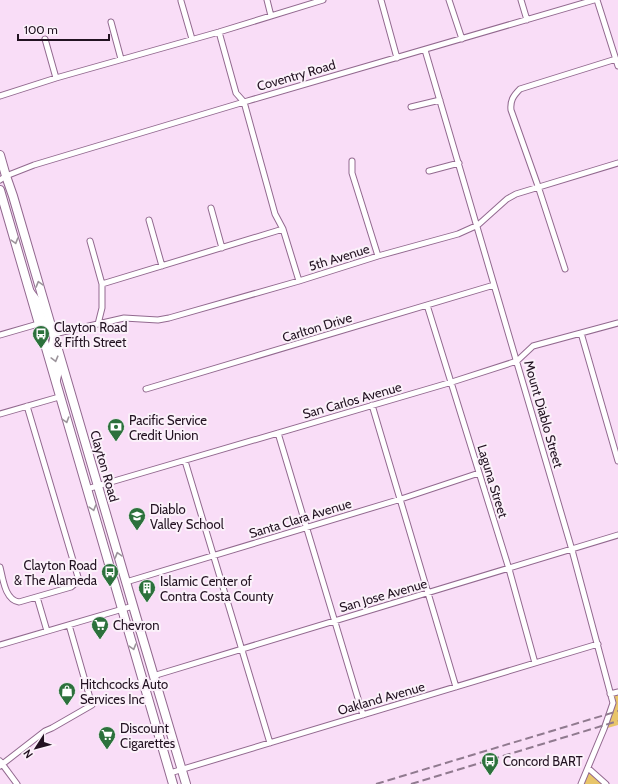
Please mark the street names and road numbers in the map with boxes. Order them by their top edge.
street label: Coventry Road [255,56,337,94]
street label: 5th Avenue [307,240,372,274]
street label: Carlton Drive [280,309,354,345]
street label: Mount Diablo Street [521,358,567,470]
street label: San Carlos Avenue [301,378,404,422]
street label: Clayton Road [87,428,123,504]
street label: Laguna Street [474,442,512,520]
street label: Santa Clara Avenue [247,495,353,541]
street label: San Jose Avenue [337,575,429,615]
street label: Oakland Avenue [336,678,427,718]

